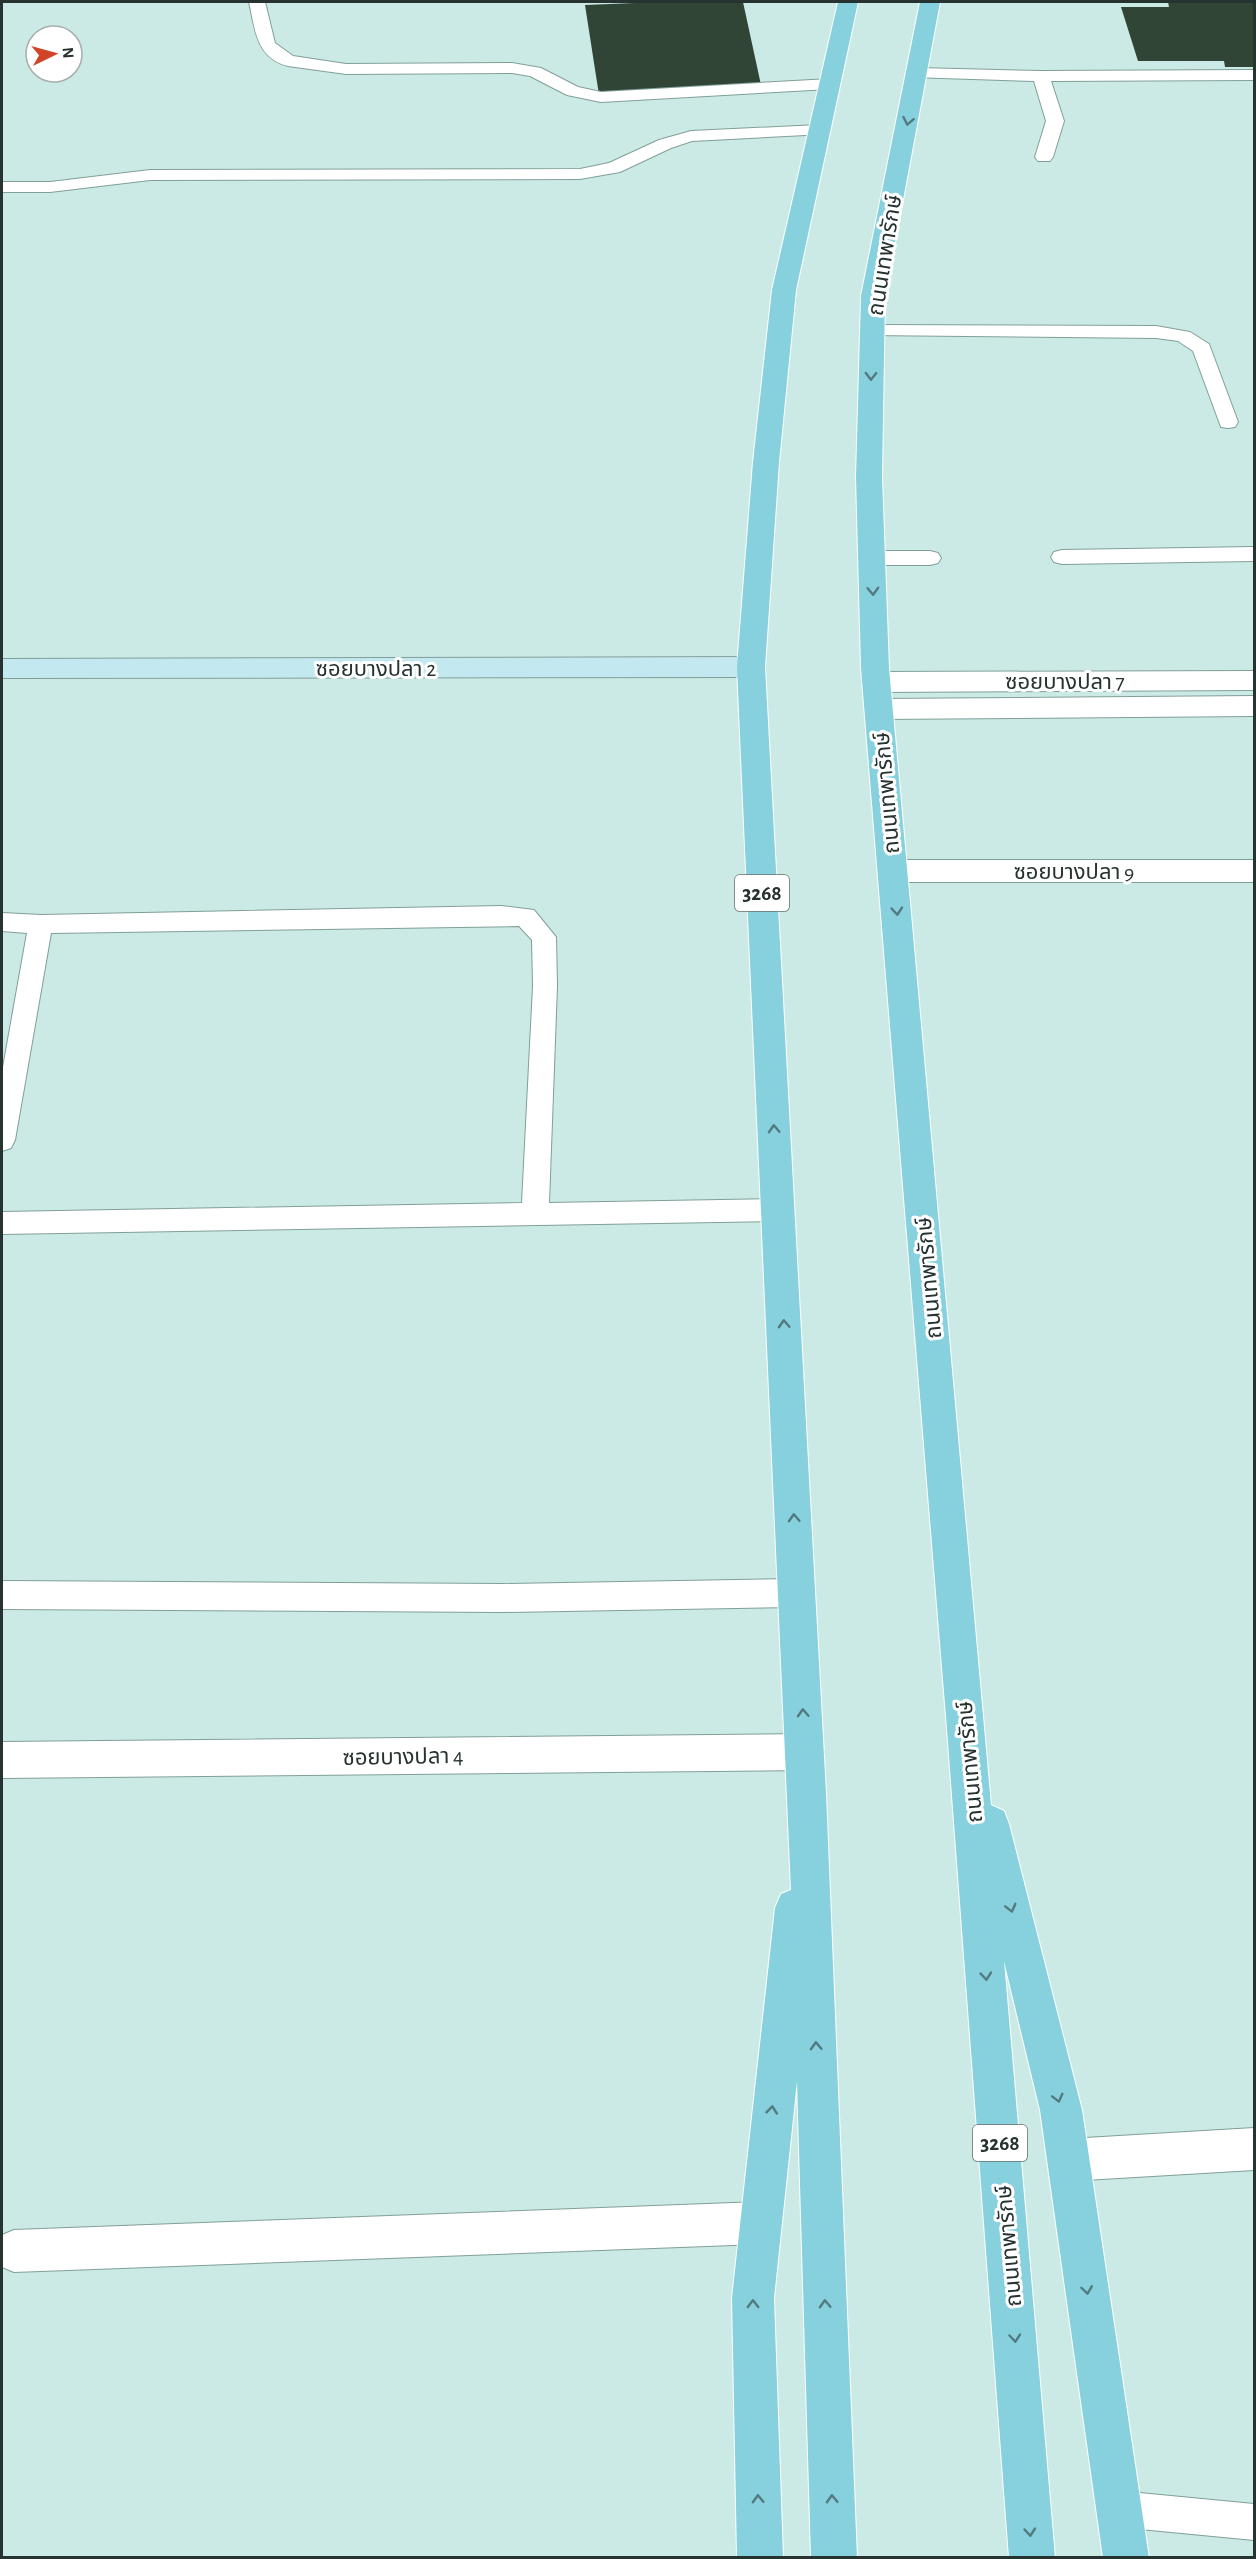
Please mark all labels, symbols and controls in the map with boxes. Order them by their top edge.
north arrow [24,24,84,84]
text: N [59,47,76,59]
one-way arrow [902,116,915,126]
street label: ถนนเทพารักษ์ [865,193,905,317]
one-way arrow [865,371,878,380]
one-way arrow [866,587,879,596]
street label: ซอยบางปลา 2 [316,658,436,680]
street label: ซอยบางปลา 7 [1005,671,1125,693]
street label: ถนนเทพารักษ์ [871,731,903,855]
street label: ซอยบางปลา 9 [1014,861,1134,883]
road number: 3268 [735,875,789,911]
one-way arrow [890,907,903,916]
one-way arrow [768,1124,781,1133]
street label: ถนนเทพารักษ์ [913,1216,945,1340]
one-way arrow [777,1319,790,1328]
one-way arrow [787,1514,800,1523]
street label: ถนนเทพารักษ์ [954,1700,986,1824]
one-way arrow [797,1709,809,1718]
street label: ซอยบางปลา 4 [342,1745,464,1769]
one-way arrow [1004,1903,1016,1913]
one-way arrow [979,1972,992,1981]
one-way arrow [810,2042,822,2051]
one-way arrow [1051,2093,1064,2103]
one-way arrow [766,2106,778,2115]
road number: 3268 [973,2125,1027,2161]
street label: ถนนเทพารักษ์ [993,2184,1025,2308]
one-way arrow [1081,2286,1093,2295]
one-way arrow [747,2300,759,2309]
one-way arrow [819,2300,831,2309]
one-way arrow [1008,2333,1021,2343]
one-way arrow [752,2495,765,2504]
one-way arrow [825,2495,838,2504]
one-way arrow [1024,2528,1037,2537]

